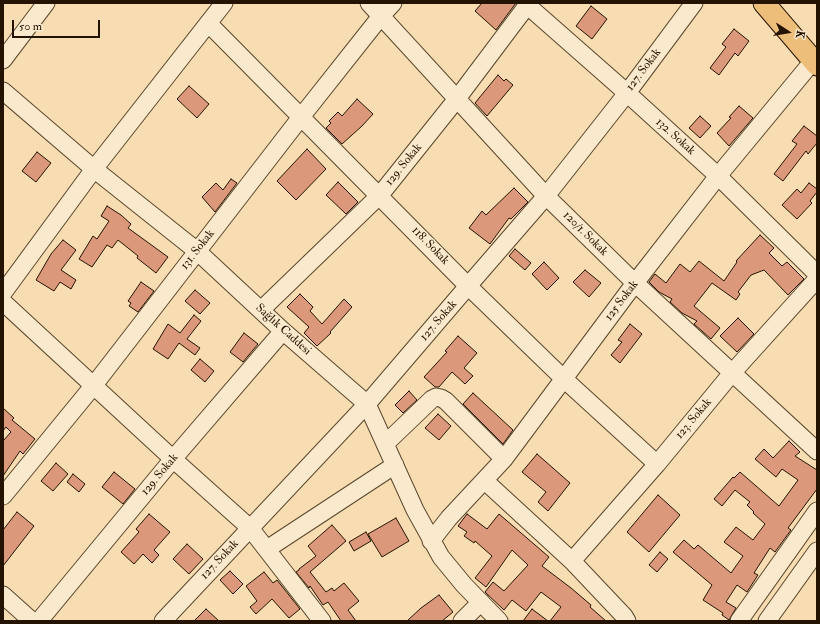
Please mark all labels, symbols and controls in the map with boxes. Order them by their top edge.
scale bar [14,12,102,38]
north arrow [768,12,808,52]
text: 50 m [19,19,42,34]
text: K [793,29,807,40]
street label: 127. Sokak [623,46,665,94]
street label: 132. Sokak [652,115,698,159]
street label: 129. Sokak [383,141,425,189]
street label: 120/1. Sokak [560,209,610,259]
street label: 118. Sokak [408,224,452,268]
street label: 131. Sokak [178,227,218,273]
street label: 125 Sokak [602,278,642,324]
street label: 127. Sokak [417,298,461,344]
street label: Sağlık Caddesi [252,301,314,359]
street label: 123. Sokak [673,396,715,442]
street label: 129. Sokak [138,451,182,499]
street label: 127. Sokak [198,537,242,583]

